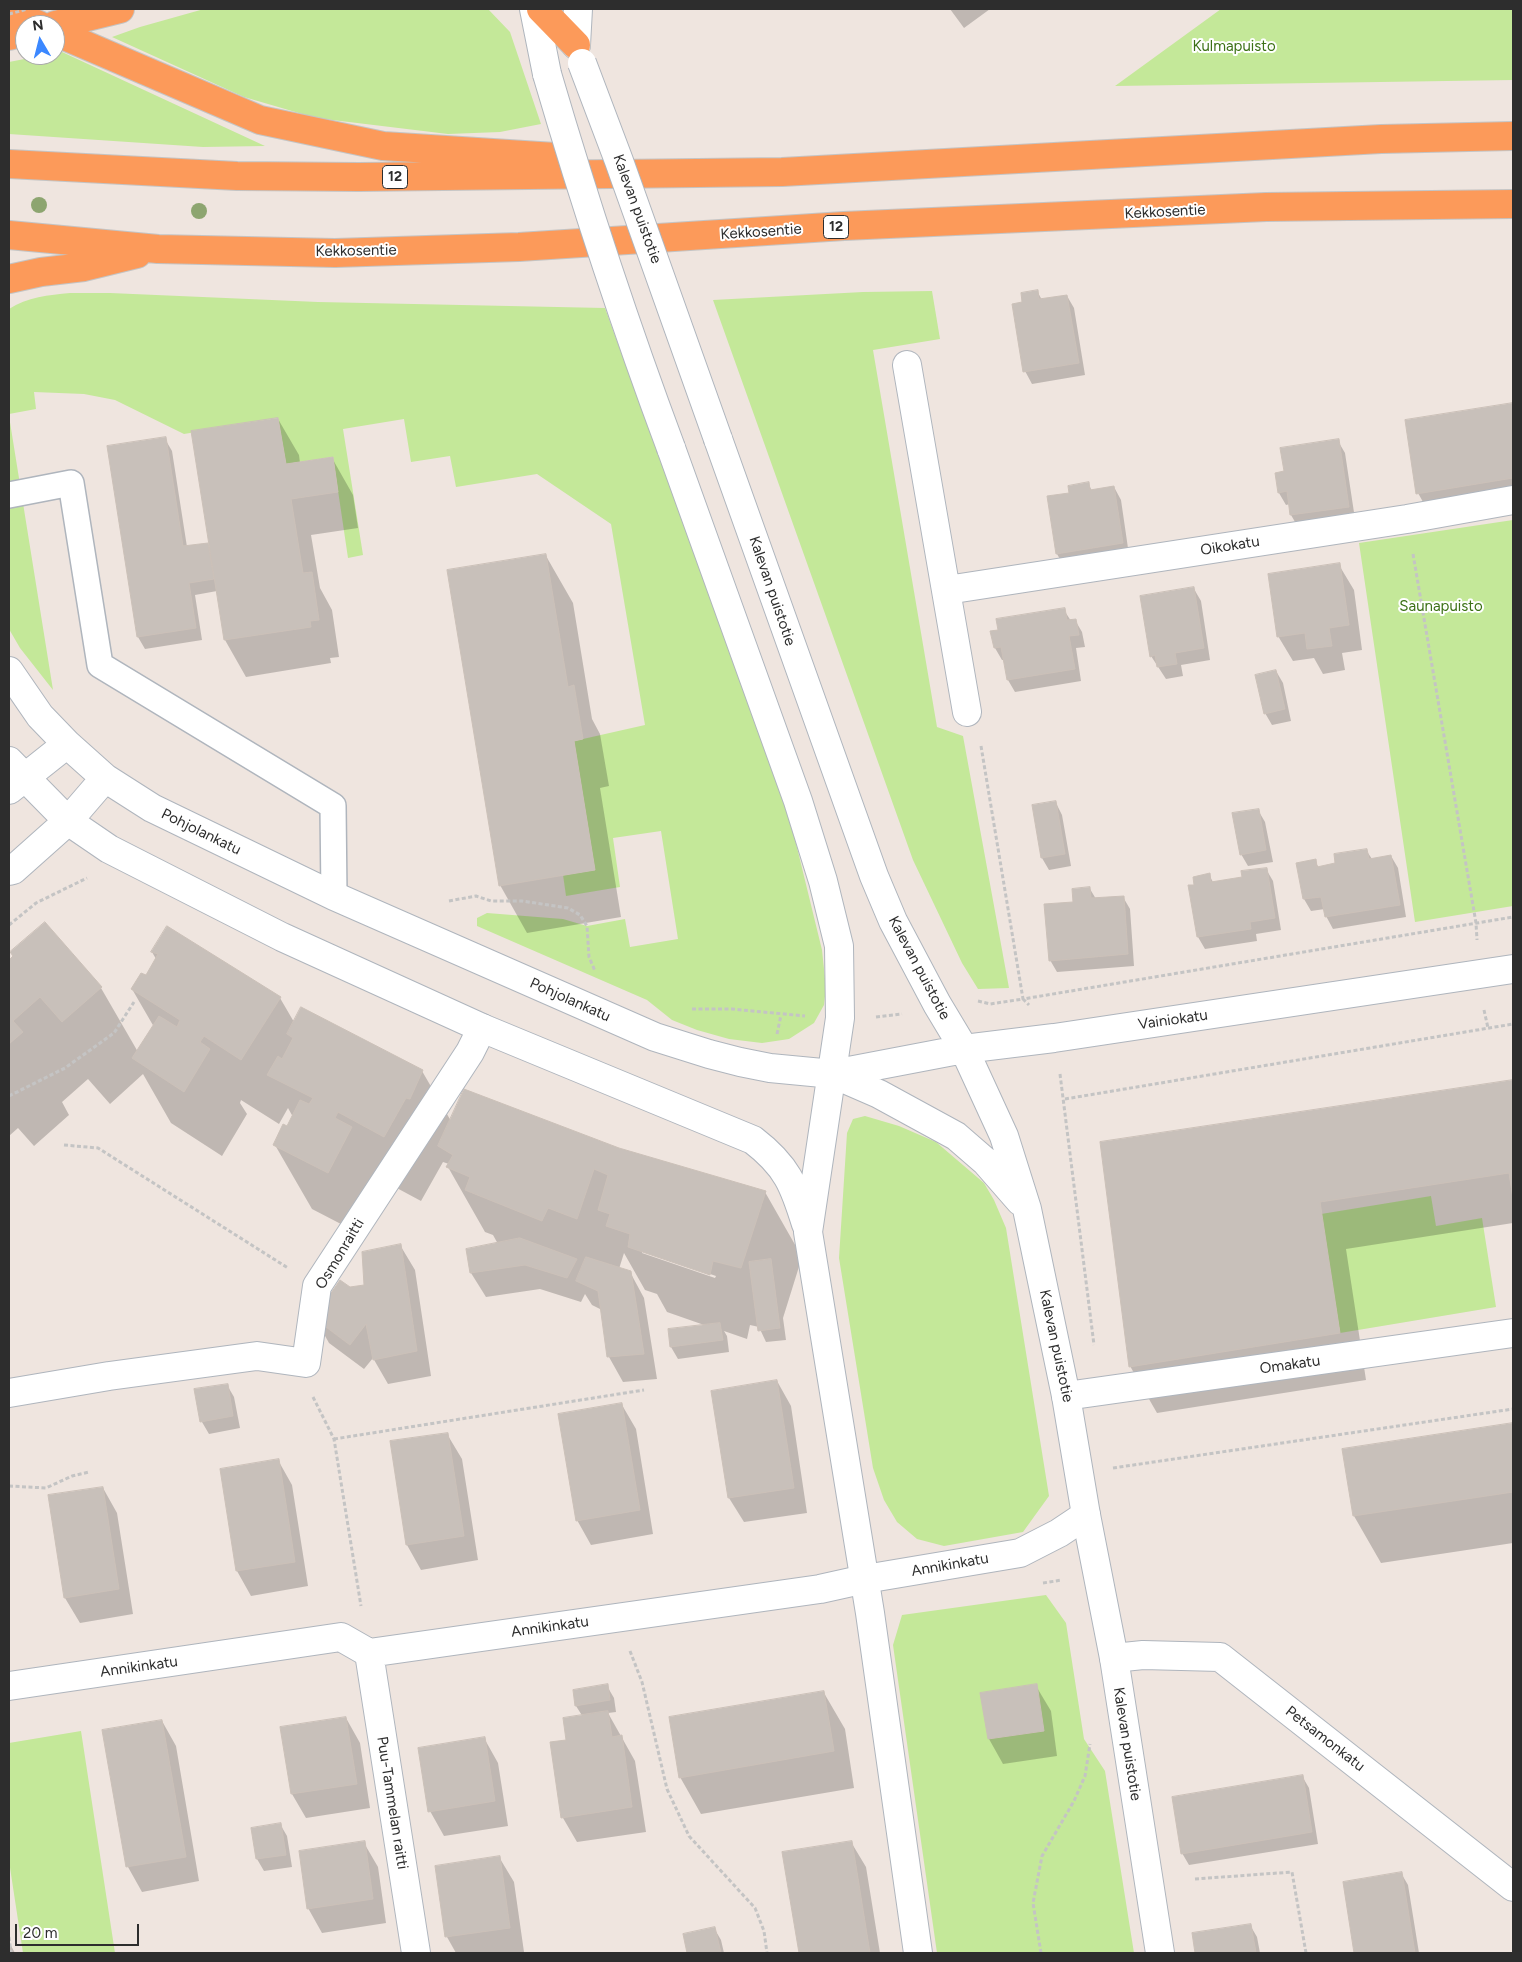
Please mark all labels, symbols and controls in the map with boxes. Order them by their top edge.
north arrow [15,15,65,65]
text: N [31,16,45,35]
park label: Kulmapuisto [1192,38,1276,56]
street label: Kalevan puistotie [609,152,665,266]
road number: 12 [382,166,408,188]
street label: Kekkosentie [1124,201,1206,223]
road number: 12 [824,216,848,238]
street label: Kekkosentie [720,220,802,244]
street label: Kekkosentie [315,241,397,261]
street label: Oikokatu [1199,532,1261,560]
street label: Kalevan puistotie [745,534,799,648]
park label: Saunapuisto [1399,598,1483,616]
street label: Pohjolankatu [158,805,244,859]
street label: Kalevan puistotie [884,913,954,1023]
street label: Pohjolankatu [527,974,613,1026]
street label: Vainiokatu [1137,1006,1209,1034]
street label: Osmonraitti [312,1215,368,1293]
street label: Kalevan puistotie [1035,1288,1077,1404]
street label: Omakatu [1259,1352,1321,1378]
street label: Annikinkatu [910,1549,990,1581]
street label: Annikinkatu [510,1613,590,1641]
street label: Annikinkatu [99,1653,179,1681]
street label: Kalevan puistotie [1109,1686,1145,1802]
street label: Petsamonkatu [1282,1702,1368,1776]
street label: Puu-Tammelan raitti [373,1735,411,1871]
scale bar [18,1914,141,1946]
text: 20 m [23,1924,57,1942]

